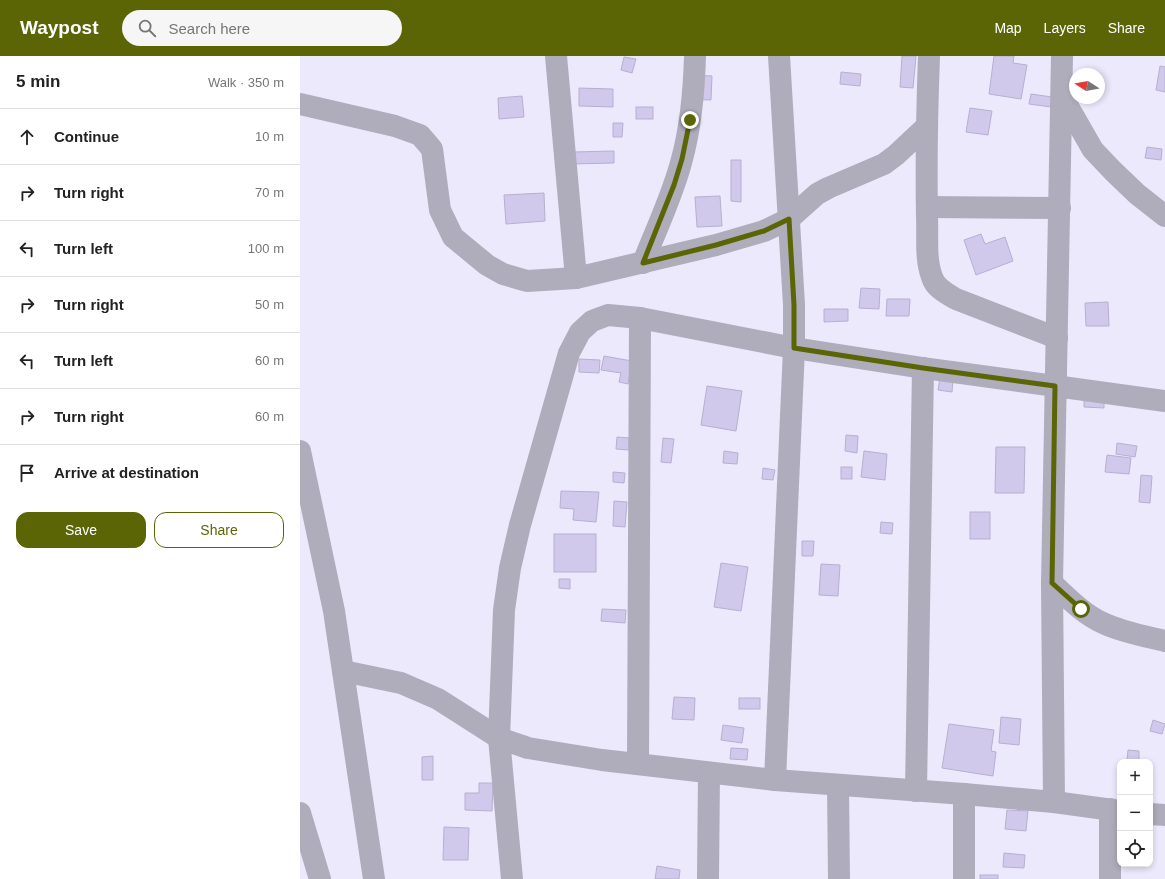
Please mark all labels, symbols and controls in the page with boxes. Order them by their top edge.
search box [122,10,402,46]
text: Waypost [20,17,98,38]
icon: search [136,17,158,39]
text: Search here [168,20,250,37]
text: Map [994,20,1022,36]
text: Layers [1044,20,1086,36]
text: Share [1108,20,1145,36]
north arrow [1069,68,1105,104]
text: 5 min [16,72,60,91]
text: Walk · 350 m [208,75,284,90]
route end [681,111,699,129]
icon: ahead [16,126,38,148]
text: Continue [54,128,119,145]
text: 10 m [255,129,284,144]
icon: right [16,182,38,204]
text: Turn right [54,184,124,201]
text: 70 m [255,185,284,200]
icon: left [16,238,38,260]
text: Turn left [54,240,113,257]
text: 100 m [248,241,284,256]
icon: right [16,294,38,316]
text: Turn right [54,296,124,313]
text: 50 m [255,297,284,312]
icon: left [16,350,38,372]
text: Turn left [54,352,113,369]
text: 60 m [255,353,284,368]
icon: right [16,406,38,428]
text: Turn right [54,408,124,425]
text: 60 m [255,409,284,424]
icon: arrive [16,462,38,484]
text: Arrive at destination [54,464,199,481]
button: Save [16,512,146,548]
button: Share [154,512,284,548]
route start [1072,600,1090,618]
map controls [1117,759,1153,867]
button: + [1117,759,1153,795]
button: − [1117,795,1153,831]
button: locate [1117,831,1153,867]

